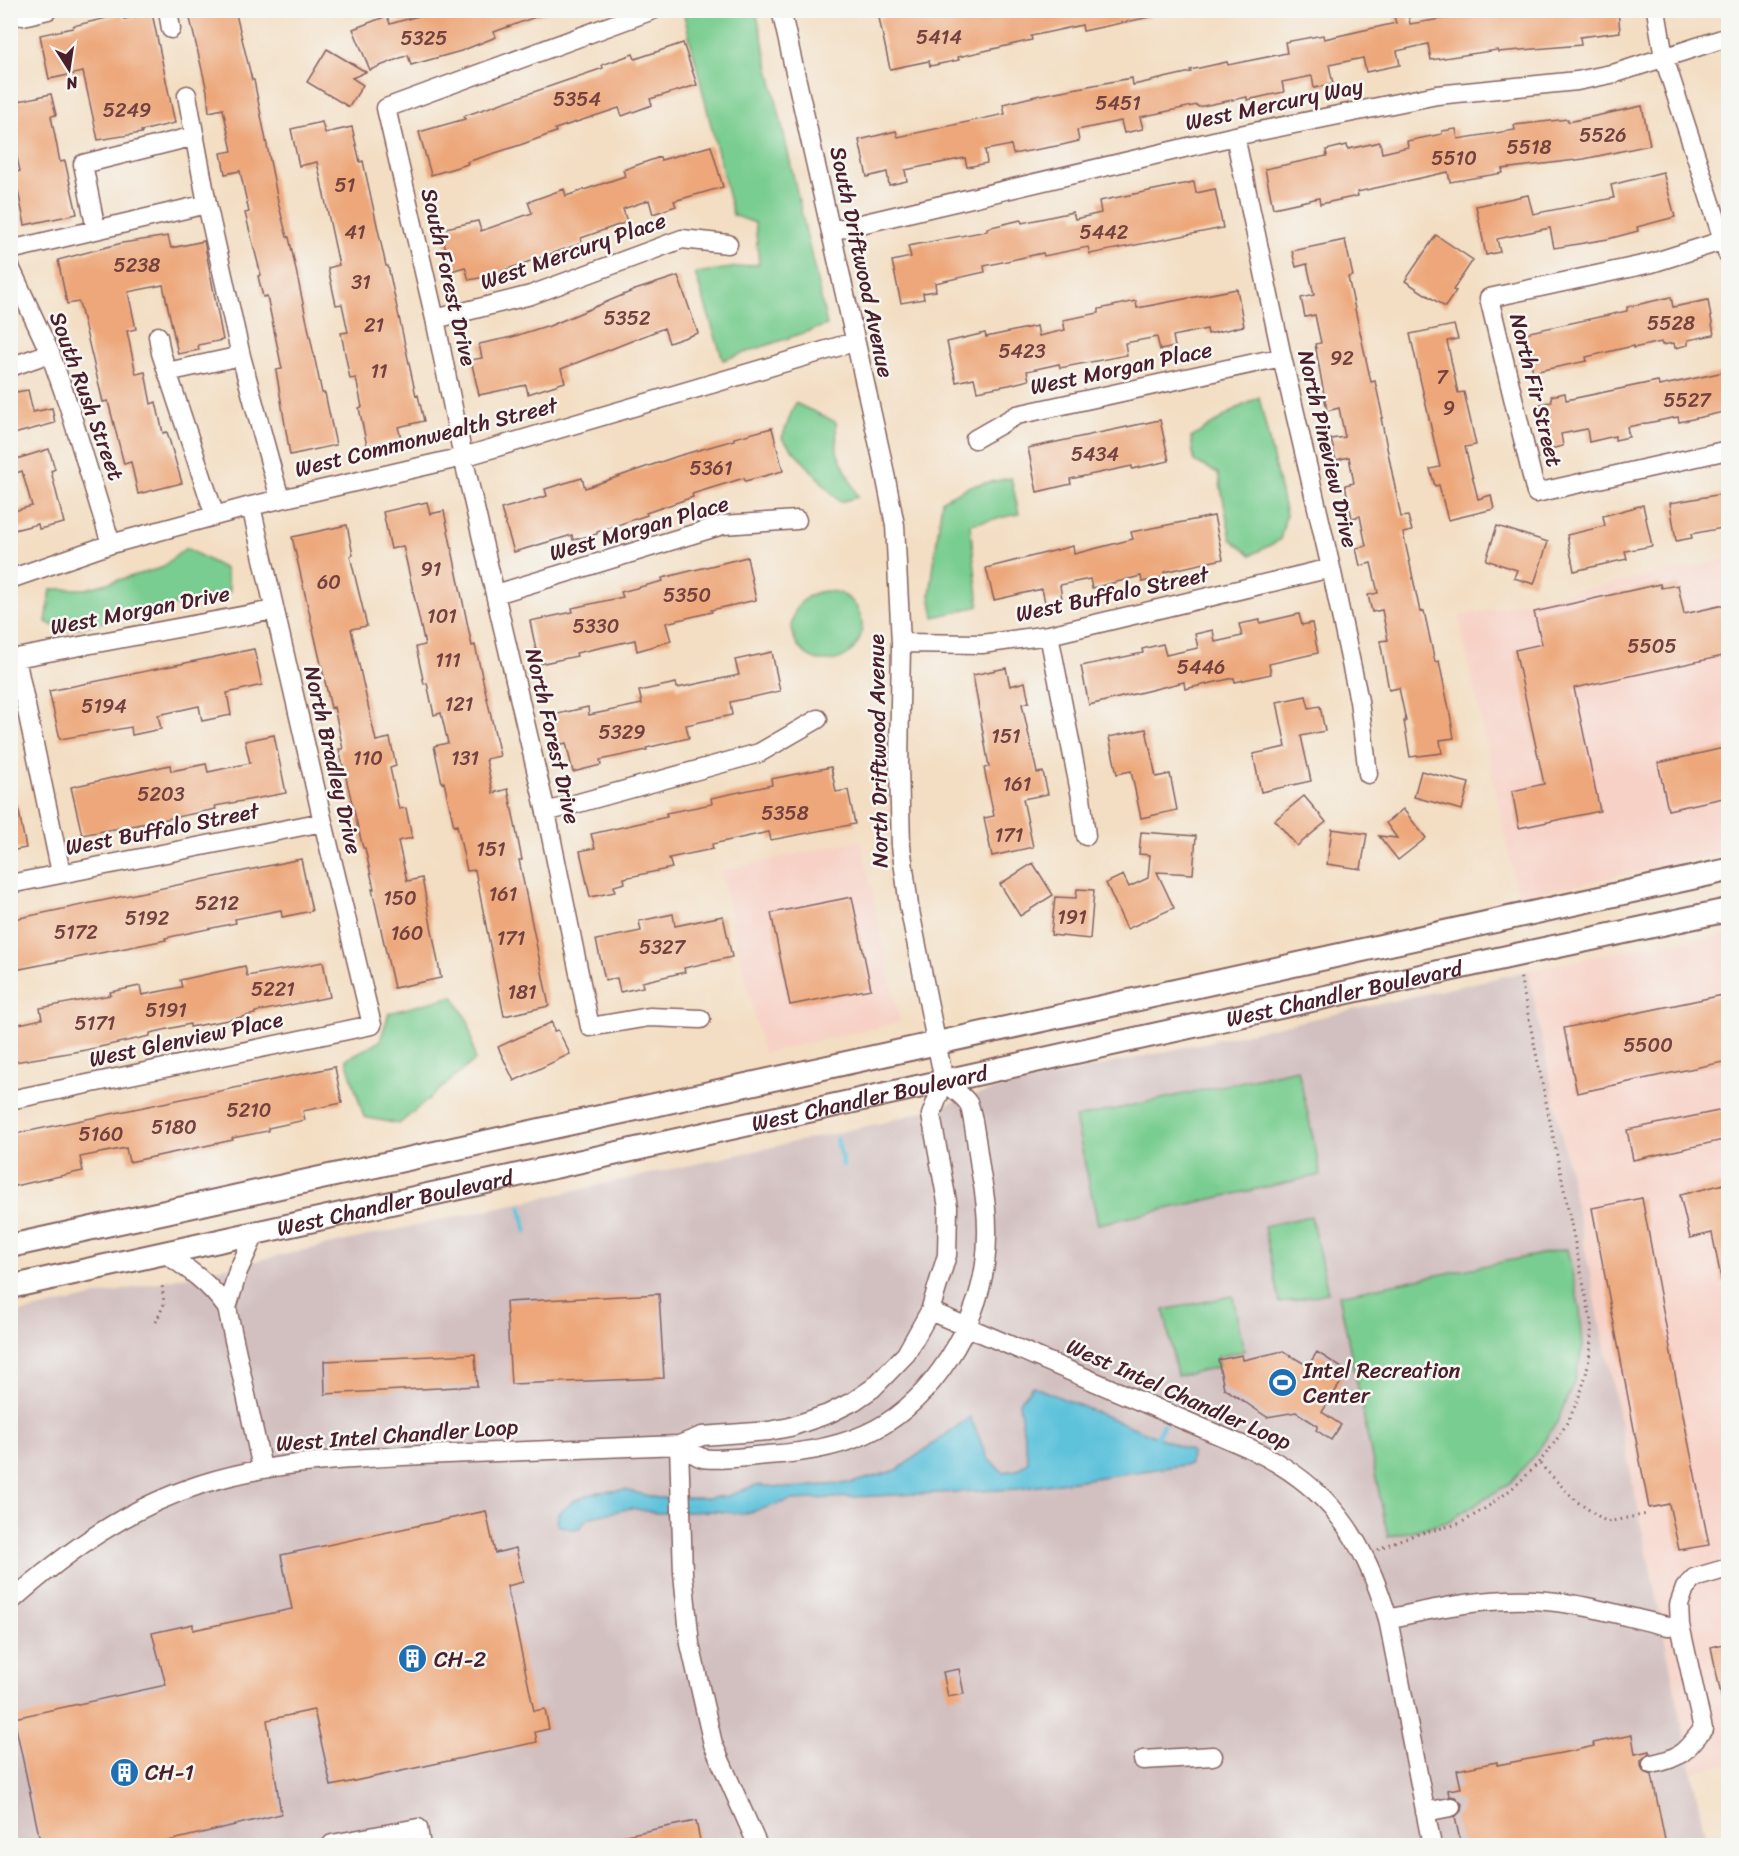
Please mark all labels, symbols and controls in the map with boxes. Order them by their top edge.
house number: 5414 [916,20,962,55]
house number: 5325 [401,21,447,56]
north arrow [39,39,99,99]
street label: West Mercury Way [1181,66,1367,142]
text: N [63,68,81,99]
house number: 5354 [553,82,601,117]
house number: 5451 [1095,86,1141,121]
house number: 5249 [103,93,151,128]
house number: 5526 [1579,118,1627,153]
house number: 5518 [1506,130,1552,165]
house number: 5510 [1431,141,1477,176]
street label: South Driftwood Avenue [818,143,906,381]
house number: 51 [335,168,355,203]
street label: South Forest Drive [410,184,488,370]
street label: West Mercury Place [475,201,671,301]
house number: 41 [344,215,366,250]
house number: 5442 [1080,215,1129,250]
house number: 5238 [114,248,160,283]
house number: 31 [351,265,371,300]
house number: 5352 [604,301,651,336]
street label: South Rush Street [38,306,136,487]
house number: 5528 [1647,306,1695,341]
house number: 21 [364,308,384,343]
street label: North Fir Street [1498,309,1574,471]
street label: West Morgan Place [1026,330,1216,406]
house number: 5423 [998,334,1046,369]
house number: 92 [1330,341,1354,376]
street label: North Pineview Drive [1286,346,1370,552]
house number: 11 [370,354,388,389]
house number: 7 [1436,360,1449,395]
house number: 5527 [1663,383,1712,418]
street label: West Commonwealth Street [290,385,563,489]
house number: 9 [1443,391,1455,426]
house number: 5434 [1071,437,1119,472]
house number: 5361 [689,451,733,486]
street label: West Morgan Place [545,484,733,572]
house number: 91 [421,552,441,587]
street label: West Buffalo Street [1012,554,1213,634]
house number: 60 [317,565,341,600]
street label: West Morgan Drive [47,573,233,647]
house number: 5350 [663,578,711,613]
house number: 101 [427,599,457,634]
house number: 5330 [573,609,619,644]
house number: 5505 [1627,629,1677,664]
street label: North Driftwood Avenue [856,633,900,868]
house number: 111 [435,643,461,678]
street label: North Forest Drive [514,644,592,828]
house number: 5446 [1177,650,1225,685]
street label: North Bradley Drive [292,662,374,858]
house number: 121 [445,687,473,722]
house number: 5194 [81,689,127,724]
house number: 5329 [598,715,646,750]
house number: 151 [991,719,1021,754]
house number: 110 [353,741,383,776]
house number: 131 [451,741,479,776]
house number: 161 [1003,767,1031,802]
house number: 5203 [137,777,185,812]
street label: West Buffalo Street [62,791,263,867]
house number: 5358 [761,796,809,831]
house number: 171 [995,818,1023,853]
house number: 151 [476,832,506,867]
house number: 161 [489,877,517,912]
house number: 150 [383,881,417,916]
house number: 5212 [195,886,239,921]
house number: 191 [1057,900,1087,935]
house number: 5192 [125,901,170,936]
house number: 5172 [54,915,98,950]
house number: 160 [391,916,423,951]
house number: 171 [497,921,525,956]
house number: 5327 [639,930,687,965]
street label: West Chandler Boulevard [1222,948,1467,1038]
house number: 5221 [251,972,295,1007]
house number: 181 [507,975,537,1010]
house number: 5191 [145,993,187,1028]
street label: West Glenview Place [85,999,287,1079]
house number: 5171 [75,1006,115,1041]
house number: 5500 [1623,1028,1673,1063]
street label: West Chandler Boulevard [748,1052,993,1143]
house number: 5210 [227,1093,271,1128]
house number: 5180 [151,1110,197,1145]
house number: 5160 [79,1117,123,1152]
street label: West Chandler Boulevard [273,1157,518,1247]
street label: West Intel Chandler Loop [1060,1327,1298,1461]
place label: Intel Recreation Center [1302,1351,1461,1415]
sports icon: Intel Recreation Center [1266,1367,1298,1399]
street label: West Intel Chandler Loop [275,1407,520,1463]
place label: CH-2 [434,1640,487,1679]
building icon: CH-2 [397,1643,429,1675]
place label: CH-1 [145,1753,194,1792]
building icon: CH-1 [108,1756,140,1788]

